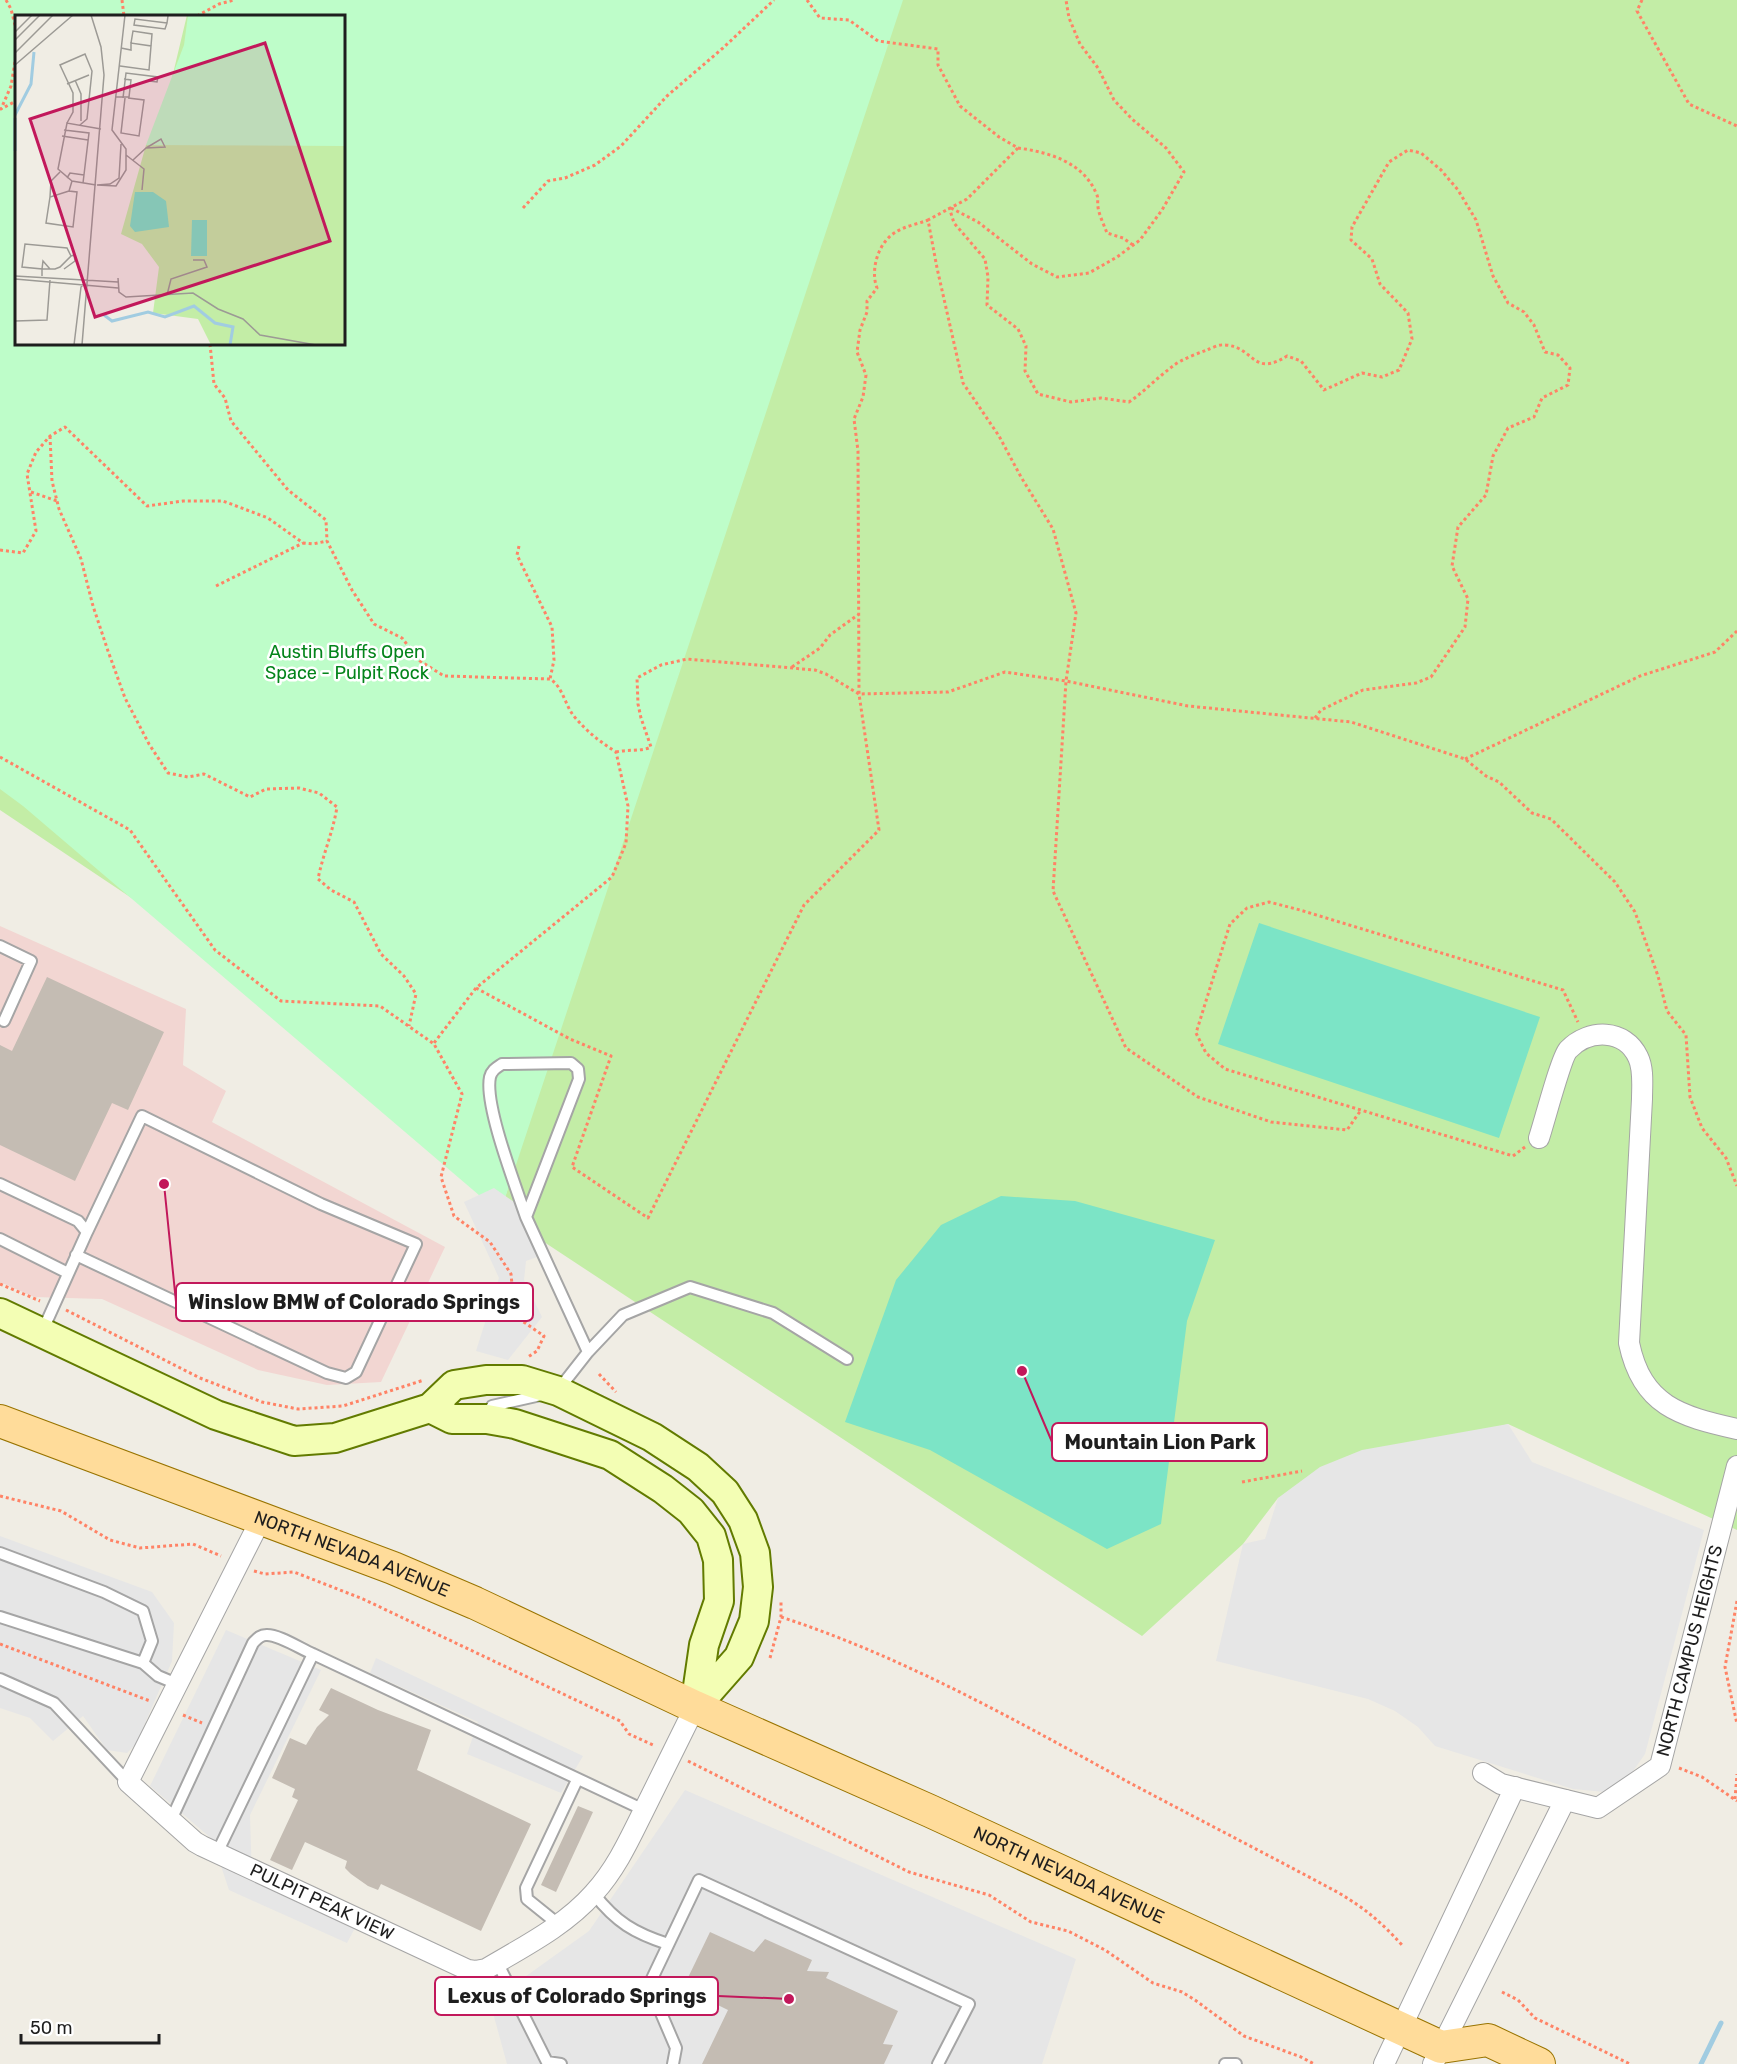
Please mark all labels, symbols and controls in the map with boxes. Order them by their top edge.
inset map [15,15,345,345]
park label: Austin Bluffs Open Space - Pulpit Rock [265,641,430,684]
callout: Winslow BMW of Colorado Springs [176,1283,533,1321]
text: Winslow BMW of Colorado Springs [188,1290,520,1314]
callout: Mountain Lion Park [1052,1423,1267,1461]
text: Mountain Lion Park [1064,1430,1256,1454]
street label: NORTH NEVADA AVENUE [251,1506,453,1602]
street label: NORTH CAMPUS HEIGHTS [1652,1543,1727,1759]
street label: NORTH NEVADA AVENUE [970,1822,1168,1929]
street label: PULPIT PEAK VIEW [246,1859,397,1945]
callout: Lexus of Colorado Springs [435,1977,718,2015]
text: Lexus of Colorado Springs [447,1984,707,2008]
scale bar [21,2007,159,2045]
text: 50 m [30,2017,73,2039]

